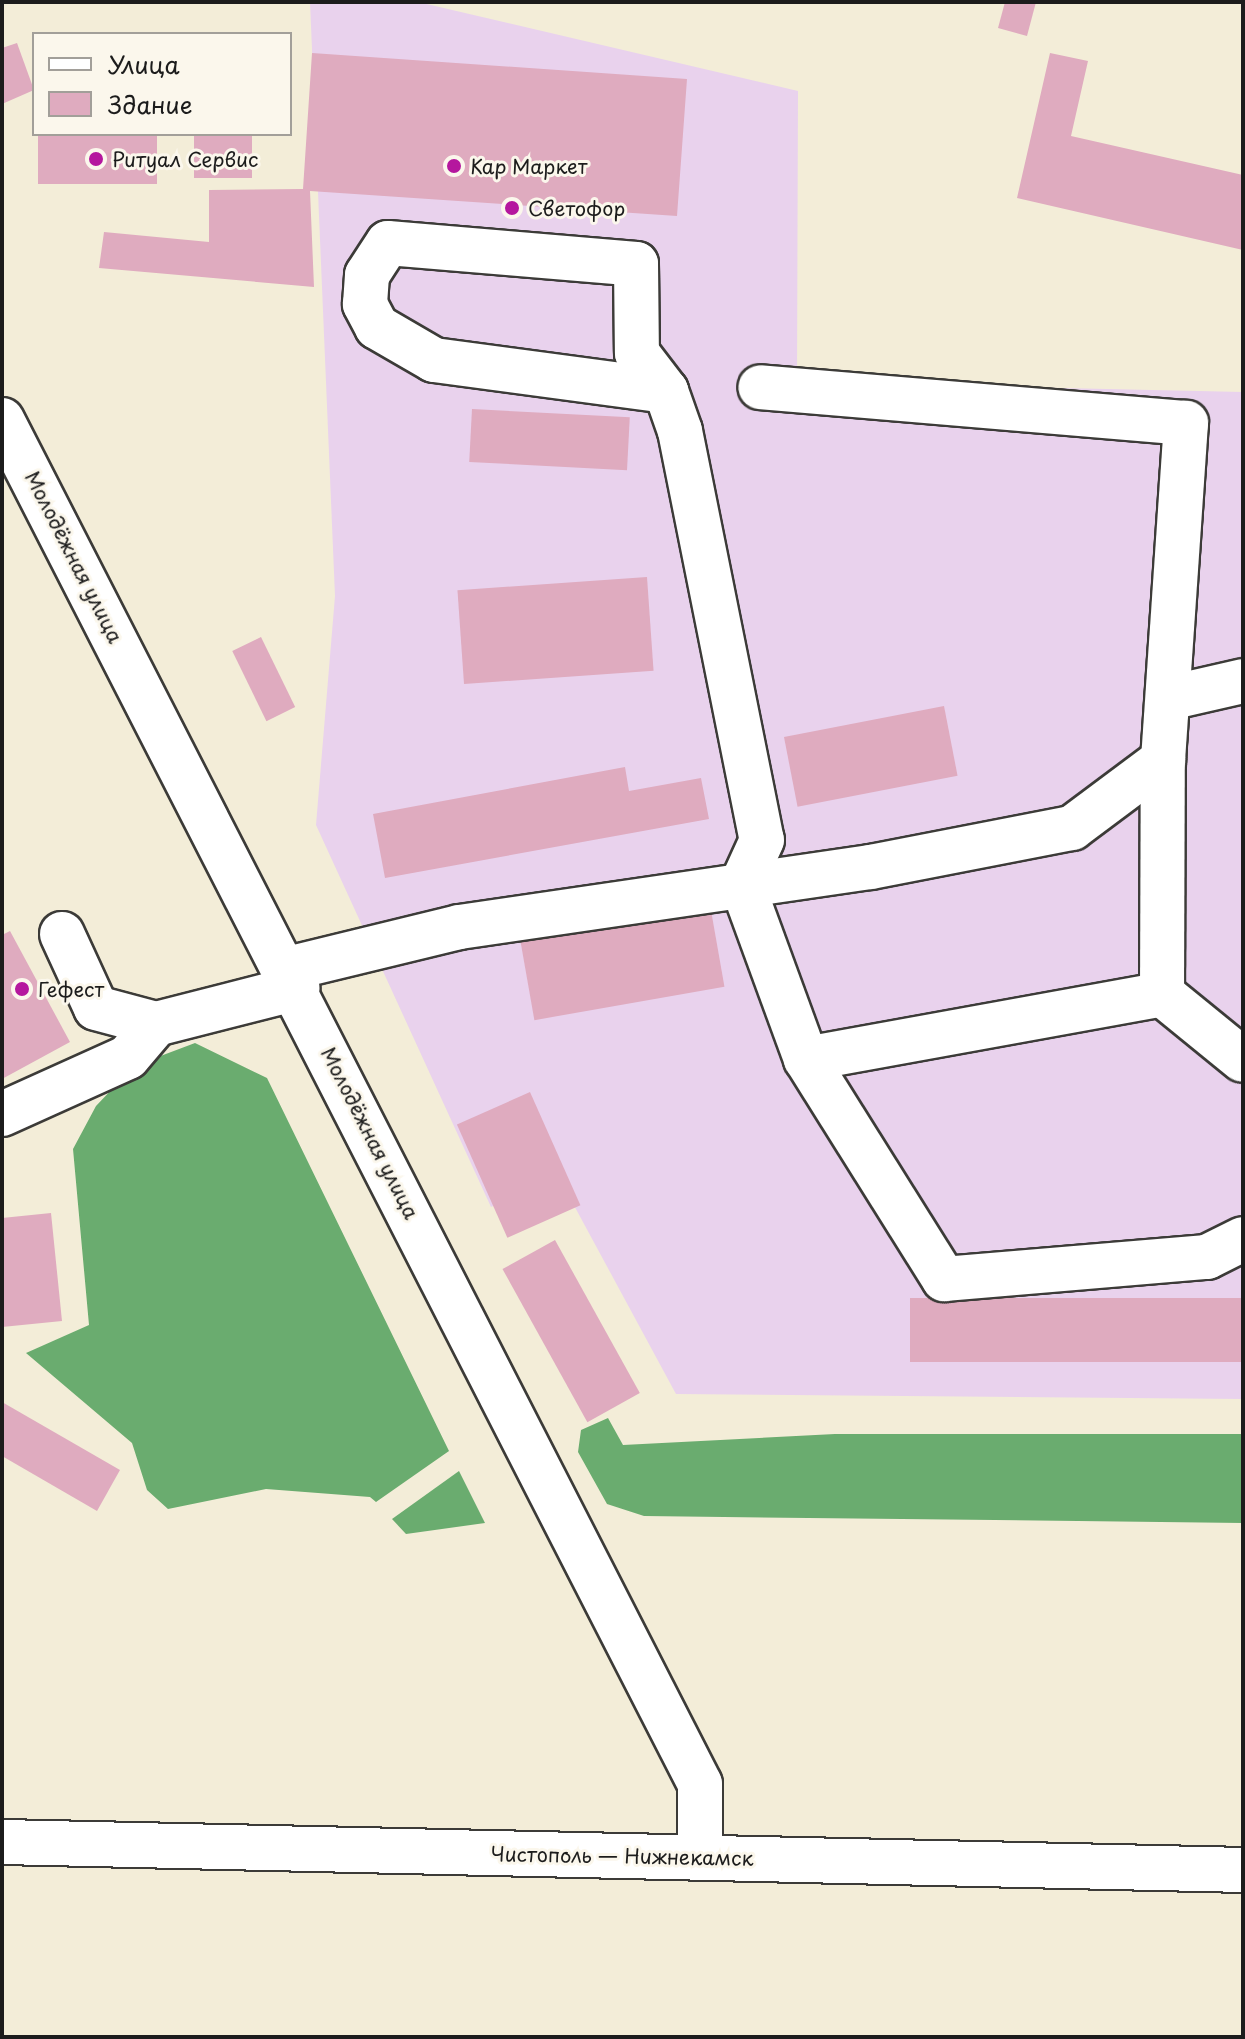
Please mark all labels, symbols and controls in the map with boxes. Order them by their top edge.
legend [32,32,292,136]
text: Улица [108,46,180,82]
text: Здание [108,86,193,122]
place label: Ритуал Сервис [112,147,258,171]
marker: Ритуал Сервис [87,150,105,168]
place label: Кар Маркет [470,154,589,178]
marker: Кар Маркет [445,157,463,175]
place label: Светофор [528,196,625,220]
marker: Светофор [503,199,521,217]
street label: Молодёжная улица [20,467,128,647]
place label: Гефест [38,977,104,1001]
marker: Гефест [13,980,31,998]
street label: Молодёжная улица [316,1043,424,1223]
street label: Чистополь — Нижнекамск [490,1842,754,1870]

